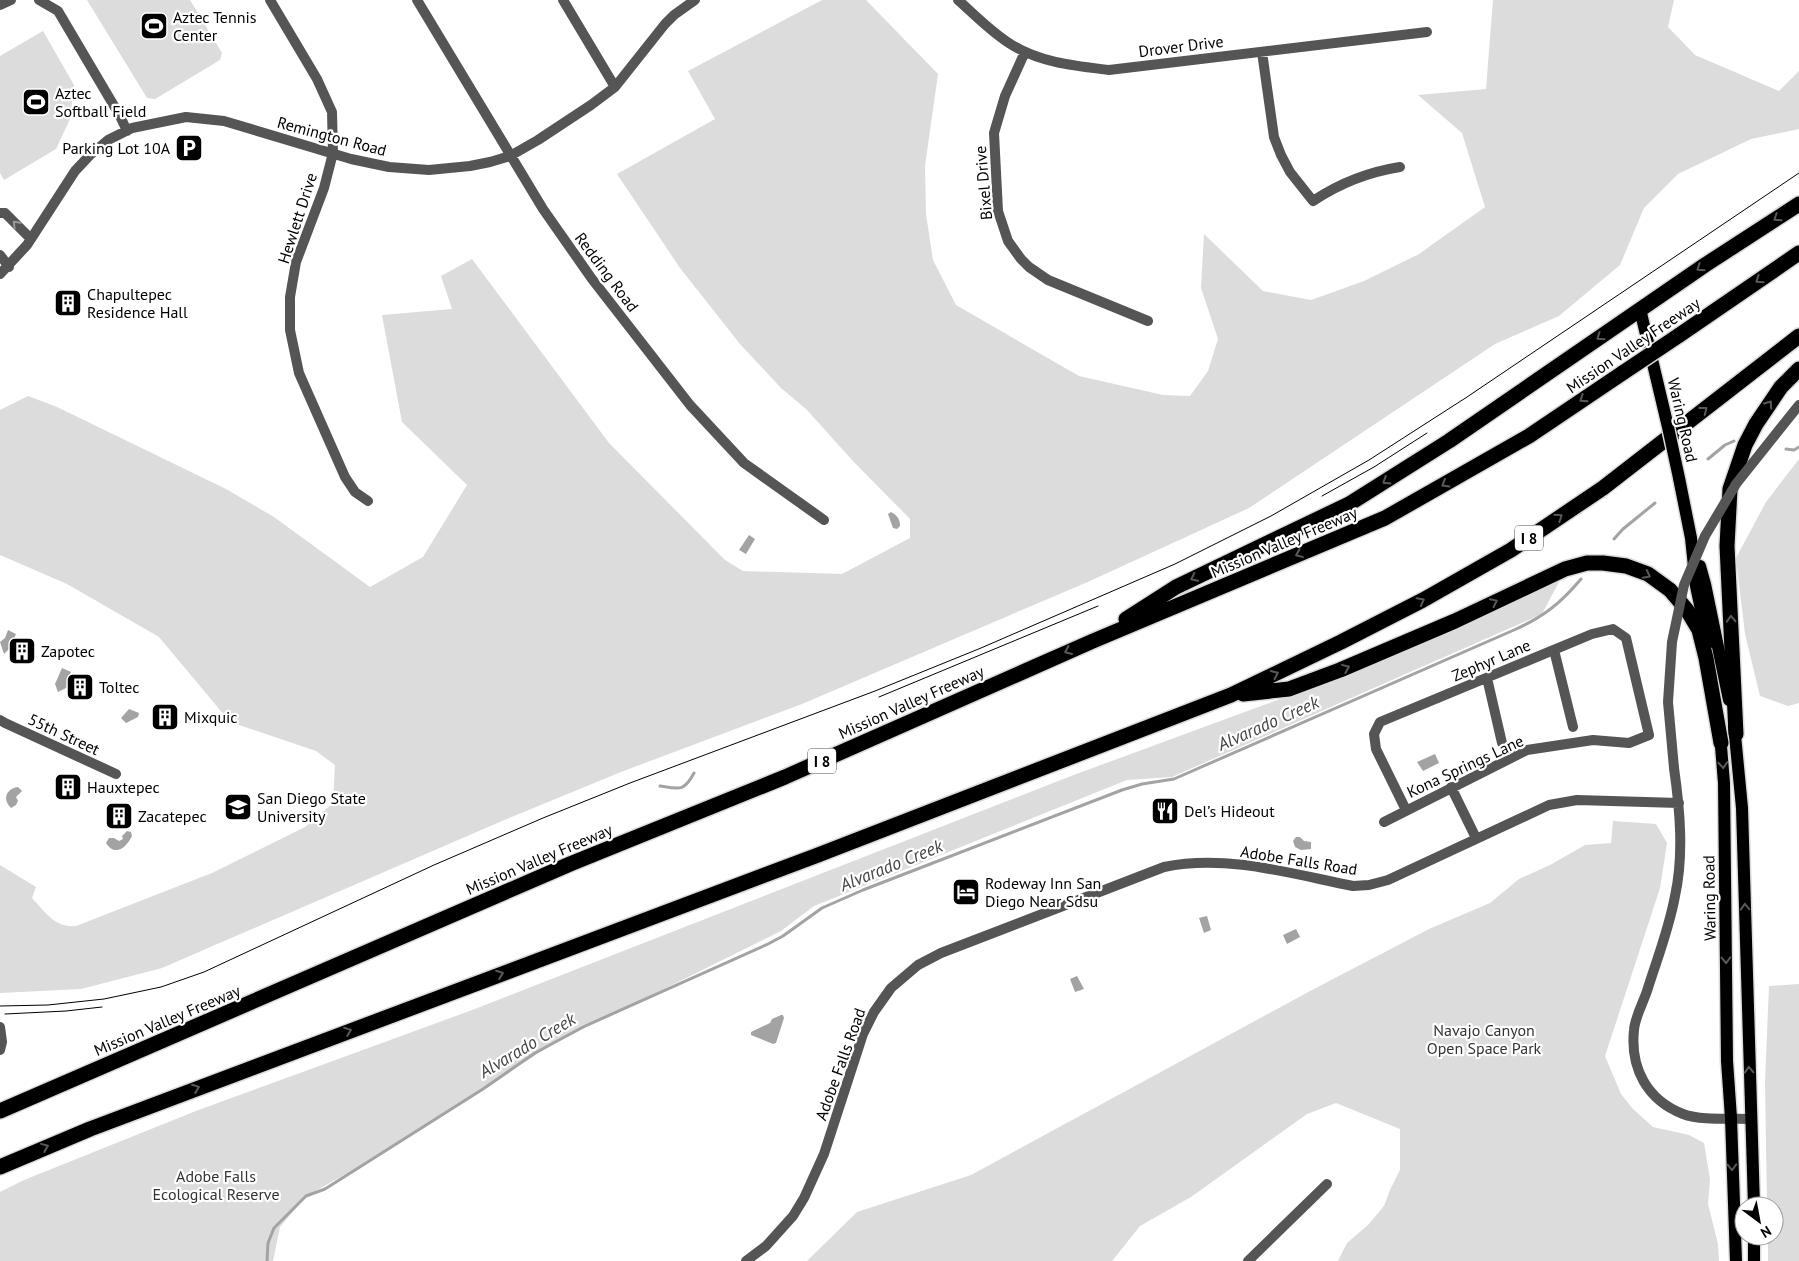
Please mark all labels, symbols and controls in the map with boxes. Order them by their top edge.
place label: Aztec Tennis Center [173,7,257,45]
sports icon: Aztec Tennis Center [139,11,169,41]
street label: Drover Drive [1137,31,1225,61]
place label: Aztec Softball Field [55,83,146,121]
sports icon: Aztec Softball Field [21,87,51,117]
street label: Remington Road [275,112,389,160]
parking icon: Parking Lot 10A [174,133,204,163]
place label: Parking Lot 10A [62,138,171,158]
street label: Bixel Drive [970,145,996,221]
street label: Hewlett Drive [273,170,321,266]
one-way arrow [1774,212,1783,221]
one-way arrow [13,221,22,230]
street label: Redding Road [571,228,643,316]
one-way arrow [1696,262,1705,271]
one-way arrow [1755,274,1764,284]
place label: Chapultepec Residence Hall [87,284,188,322]
building icon: Chapultepec Residence Hall [53,288,83,318]
street label: Mission Valley Freeway [1562,292,1704,397]
one-way arrow [1596,331,1606,340]
street label: Waring Road [1664,376,1702,464]
one-way arrow [1580,393,1589,403]
one-way arrow [1763,400,1772,410]
one-way arrow [1698,408,1707,416]
one-way arrow [1382,474,1391,484]
one-way arrow [1441,478,1450,488]
street label: Mission Valley Freeway [1208,502,1361,582]
one-way arrow [1554,514,1563,523]
road number: I 8 [1515,526,1543,550]
one-way arrow [1295,548,1304,558]
one-way arrow [1641,568,1650,578]
one-way arrow [1190,572,1199,582]
one-way arrow [1415,597,1424,607]
one-way arrow [1489,598,1498,608]
one-way arrow [1726,615,1737,623]
street label: Zephyr Lane [1449,635,1533,685]
building icon: Zapotec [7,636,37,666]
place label: Zapotec [41,641,95,661]
one-way arrow [1064,645,1073,656]
street label: Mission Valley Freeway [835,661,987,743]
one-way arrow [1341,663,1350,674]
one-way arrow [1270,670,1279,680]
building icon: Toltec [65,672,95,702]
place label: Toltec [99,677,140,697]
water label: Alvarado Creek [1213,690,1323,756]
building icon: Mixquic [150,702,180,732]
place label: Mixquic [184,707,238,727]
street label: 55th Street [25,709,104,760]
street label: Kona Springs Lane [1403,730,1527,802]
road number: I 8 [808,748,836,774]
one-way arrow [1717,761,1728,769]
building icon: Hauxtepec [53,772,83,802]
place label: Hauxtepec [87,777,160,797]
place label: San Diego State University [257,788,366,826]
school or university icon: San Diego State University [223,792,253,822]
restaurant icon: Del’s Hideout [1150,796,1180,826]
building icon: Zacatepec [104,801,134,831]
place label: Del’s Hideout [1184,801,1275,821]
place label: Zacatepec [138,806,207,826]
street label: Mission Valley Freeway [463,819,616,899]
water label: Alvarado Creek [835,834,947,896]
street label: Adobe Falls Road [1239,841,1359,879]
street label: Waring Road [1698,855,1720,941]
place label: Rodeway Inn San Diego Near Sdsu [985,873,1101,911]
hotel icon: Rodeway Inn San Diego Near Sdsu [951,877,981,907]
one-way arrow [1739,903,1750,911]
one-way arrow [1721,957,1731,965]
one-way arrow [496,970,504,980]
street label: Mission Valley Freeway [91,980,244,1060]
street label: Adobe Falls Road [810,1005,870,1123]
water label: Alvarado Creek [474,1007,580,1083]
park label: Navajo Canyon Open Space Park [1427,1020,1542,1058]
one-way arrow [343,1027,352,1037]
one-way arrow [1744,1066,1755,1074]
one-way arrow [191,1084,200,1095]
one-way arrow [40,1143,48,1153]
one-way arrow [1727,1163,1738,1171]
park label: Adobe Falls Ecological Reserve [152,1166,280,1204]
north arrow [1734,1196,1784,1246]
text: N [1757,1222,1775,1242]

